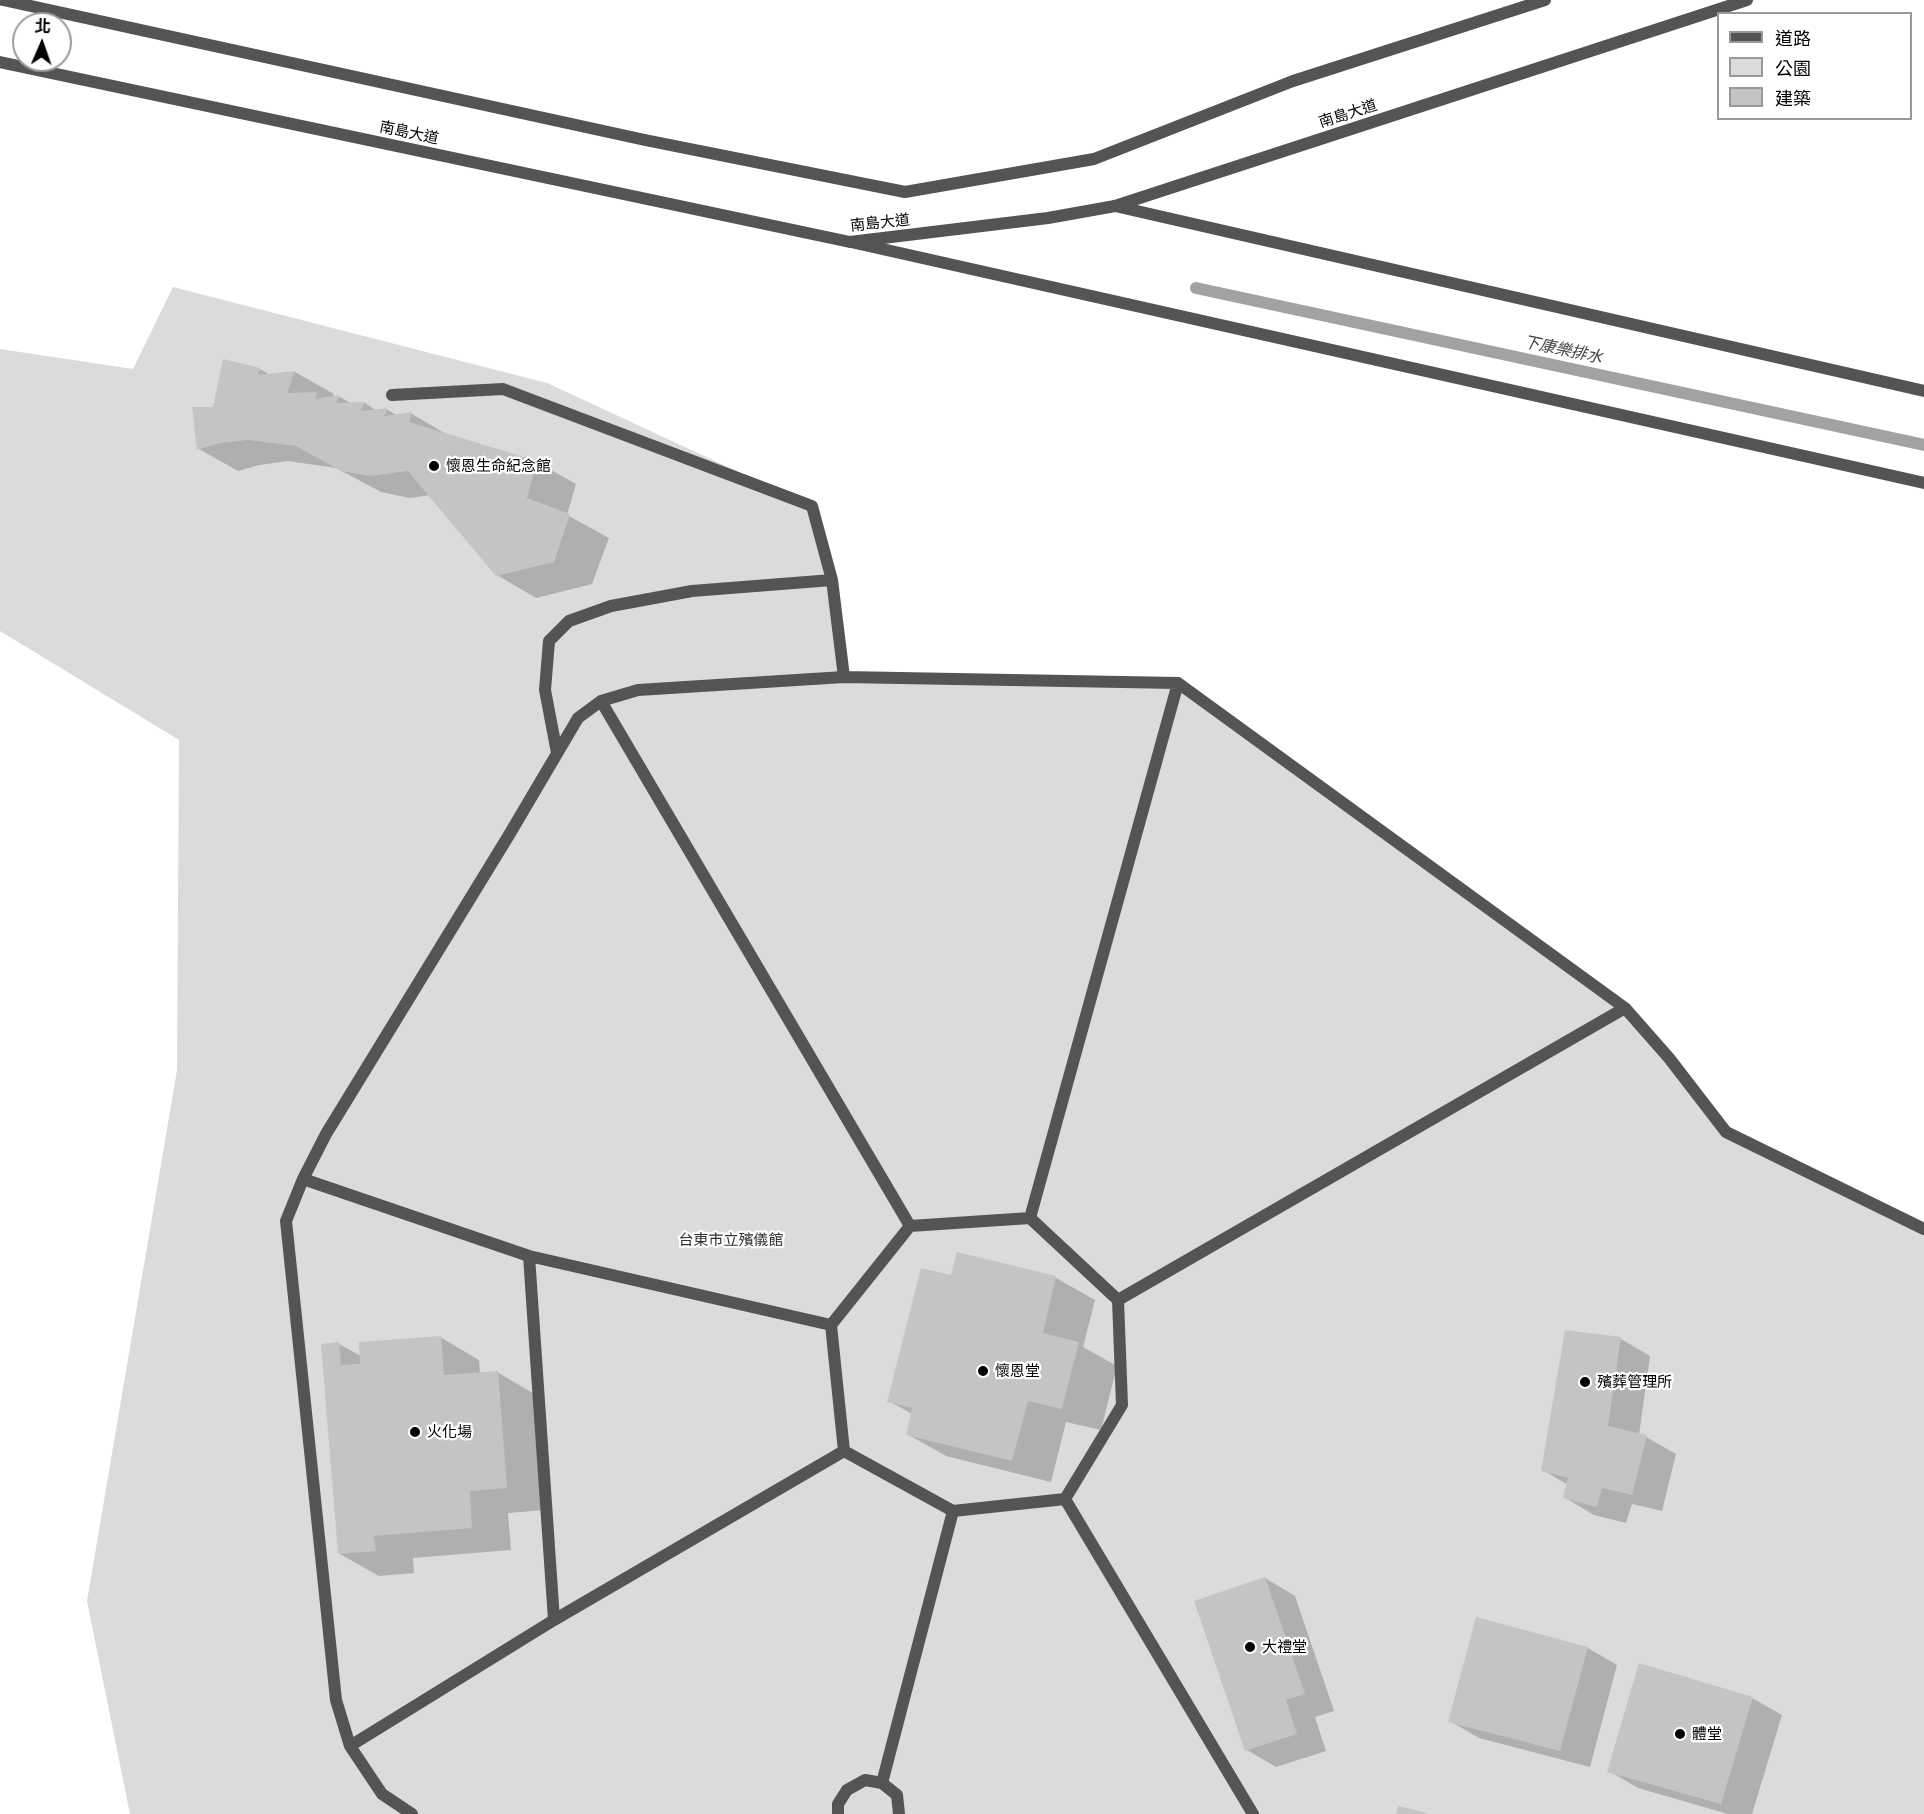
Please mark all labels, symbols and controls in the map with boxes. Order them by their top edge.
north arrow [12,12,72,72]
legend [1717,12,1912,120]
text: 北 [34,16,51,36]
text: 道路 [1775,27,1811,50]
text: 公園 [1775,57,1811,80]
text: 建築 [1775,87,1811,110]
street label: 南島大道 [1317,96,1379,132]
street label: 南島大道 [378,118,440,148]
street label: 南島大道 [849,211,911,235]
water label: 下康樂排水 [1522,332,1604,368]
place label: 懷恩生命紀念館 [446,457,551,475]
marker: 懷恩生命紀念館 [427,459,441,473]
park label: 台東市立殯儀館 [679,1231,783,1249]
place label: 懷恩堂 [995,1362,1040,1380]
marker: 懷恩堂 [976,1364,990,1378]
place label: 殯葬管理所 [1597,1373,1672,1391]
marker: 殯葬管理所 [1578,1375,1592,1389]
place label: 火化場 [427,1423,472,1441]
marker: 火化場 [408,1425,422,1439]
place label: 大禮堂 [1262,1638,1307,1656]
marker: 大禮堂 [1243,1640,1257,1654]
place label: 體堂 [1692,1725,1722,1743]
marker: 體堂 [1673,1727,1687,1741]

